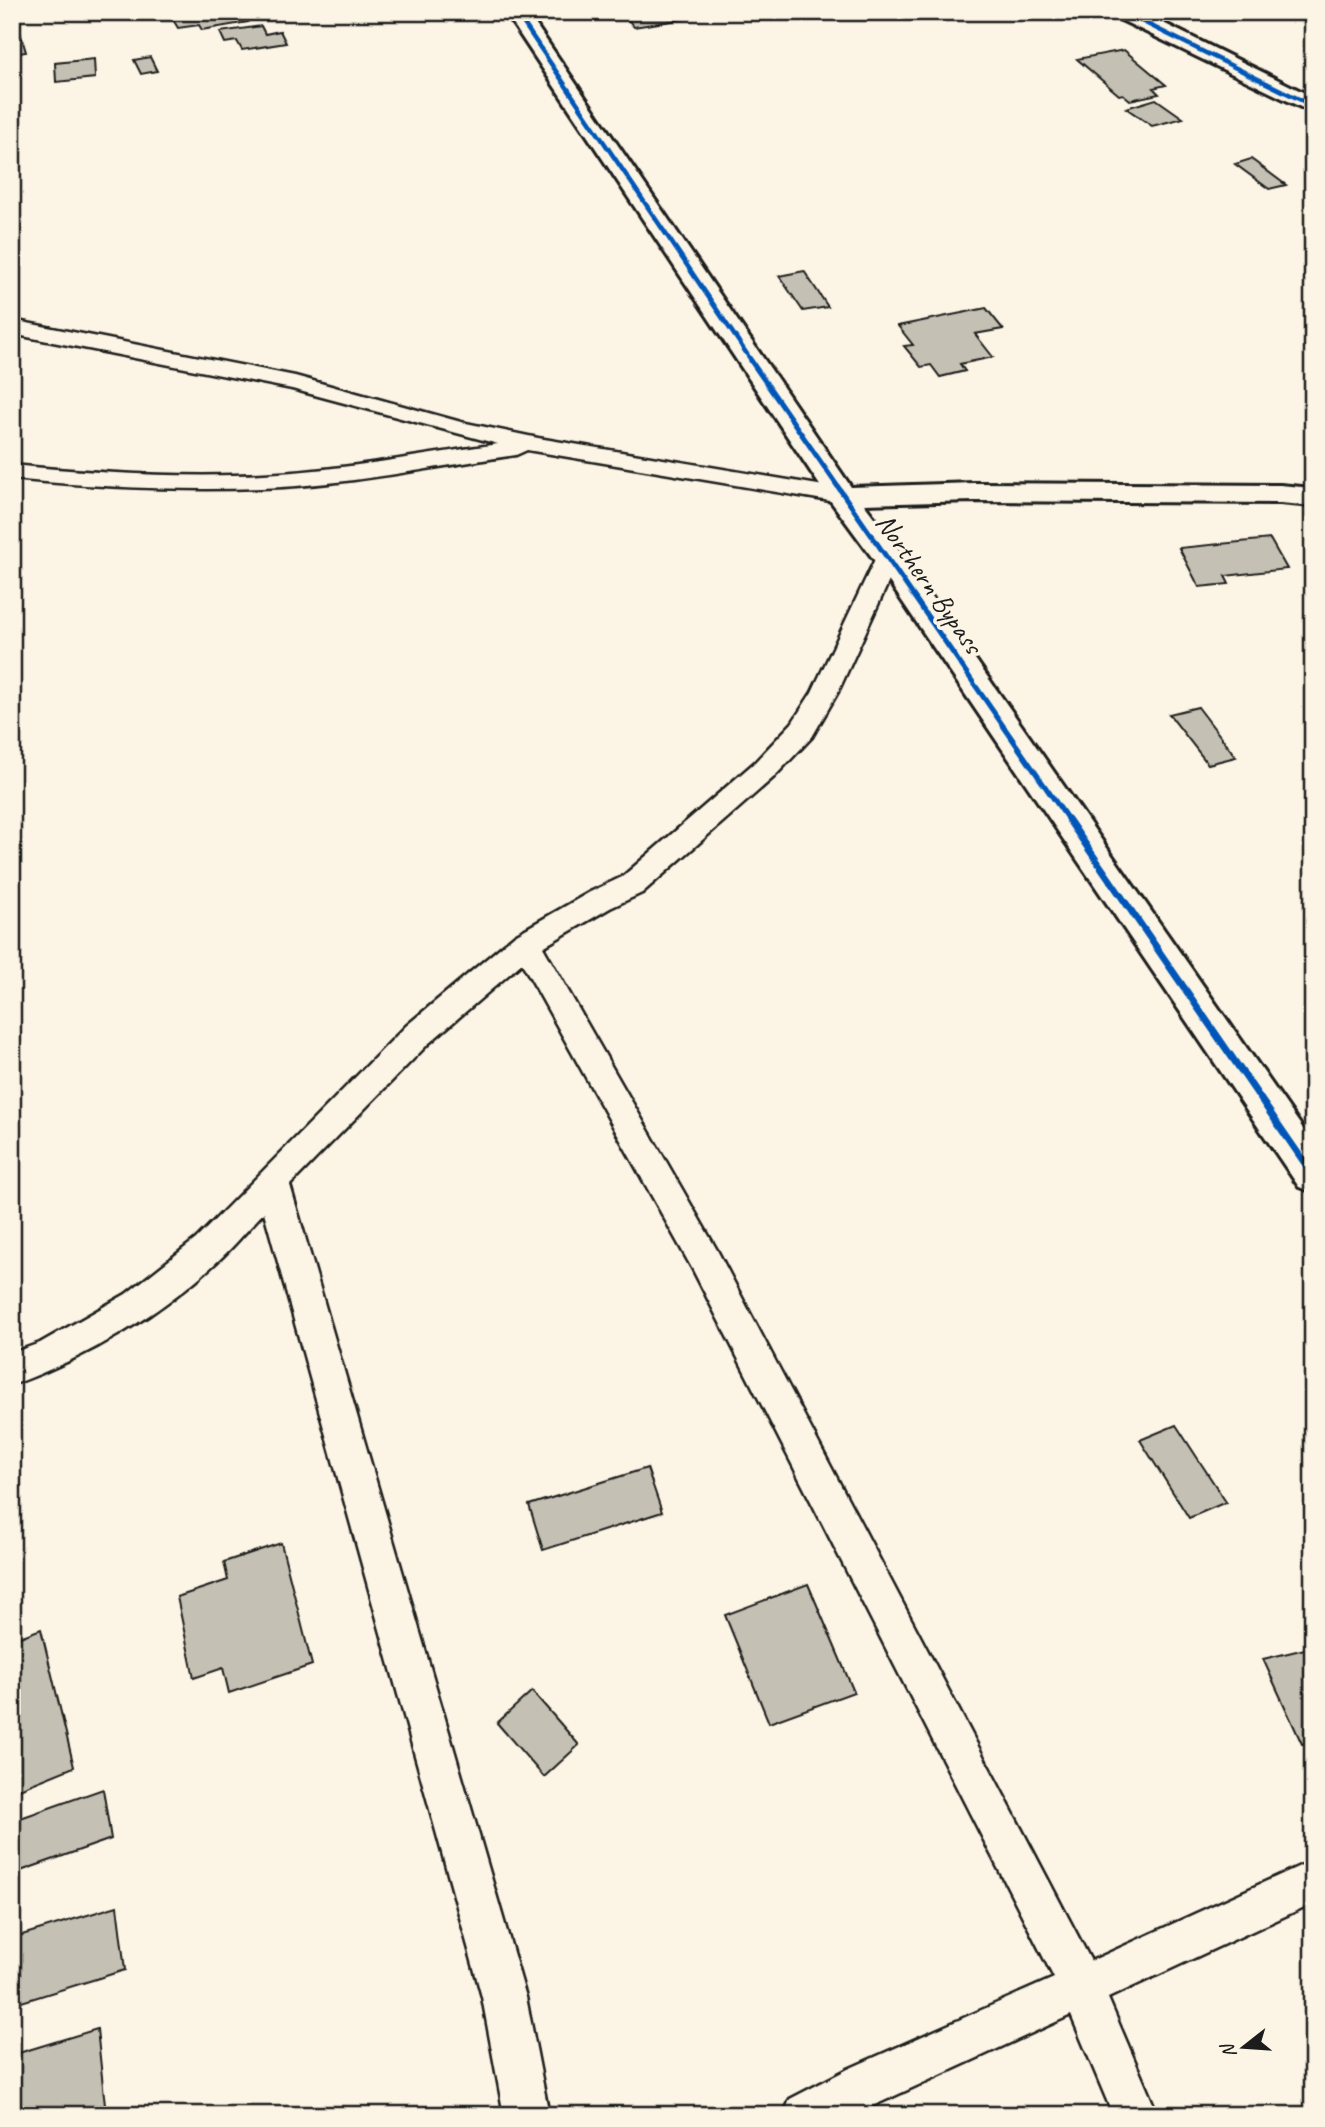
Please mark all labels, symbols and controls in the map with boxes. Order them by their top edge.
street label: Northern Bypass [868,506,992,662]
north arrow [1210,2011,1280,2082]
text: N [1215,2039,1242,2061]

